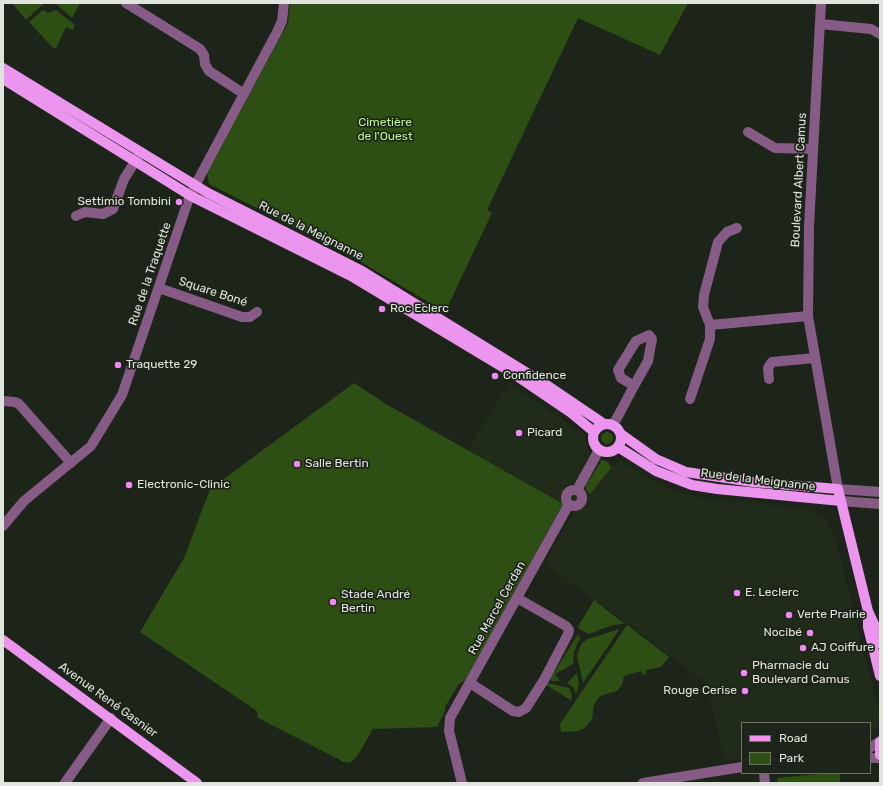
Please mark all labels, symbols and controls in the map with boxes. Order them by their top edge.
street label: Boulevard Albert Camus [788,112,810,248]
park label: Cimetière de l'Ouest [357,116,413,144]
place label: Settimio Tombini [78,195,171,209]
marker: Settimio Tombini [174,197,184,207]
street label: Rue de la Meignanne [256,198,366,264]
street label: Rue de la Traquette [126,220,174,328]
street label: Square Boné [177,274,249,310]
place label: Roc Eclerc [390,302,449,316]
marker: Roc Eclerc [377,304,387,314]
place label: Traquette 29 [126,358,197,372]
marker: Traquette 29 [113,360,123,370]
place label: Confidence [503,369,566,383]
marker: Confidence [490,371,500,381]
place label: Picard [527,426,562,440]
marker: Picard [514,428,524,438]
place label: Salle Bertin [305,457,369,471]
marker: Salle Bertin [292,459,302,469]
street label: Rue de la Meignanne [700,466,816,494]
place label: Electronic-Clinic [137,478,230,492]
marker: Electronic-Clinic [124,480,134,490]
street label: Rue Marcel Cerdan [465,559,529,657]
place label: E. Leclerc [745,586,799,600]
place label: Stade André Bertin [341,588,410,616]
marker: E. Leclerc [732,588,742,598]
marker: Stade André Bertin [328,597,338,607]
place label: Verte Prairie [797,608,866,622]
marker: Verte Prairie [784,610,794,620]
place label: Nocibé [763,626,802,640]
marker: Nocibé [805,628,815,638]
place label: AJ Coiffure [811,641,874,655]
marker: AJ Coiffure [798,643,808,653]
street label: Avenue René Gasnier [56,659,160,741]
place label: Pharmacie du Boulevard Camus [752,659,850,687]
marker: Pharmacie du Boulevard Camus [739,668,749,678]
place label: Rouge Cerise [663,684,737,698]
marker: Rouge Cerise [740,686,750,696]
legend [741,722,871,774]
text: Road [779,731,807,745]
text: Park [779,751,804,765]

